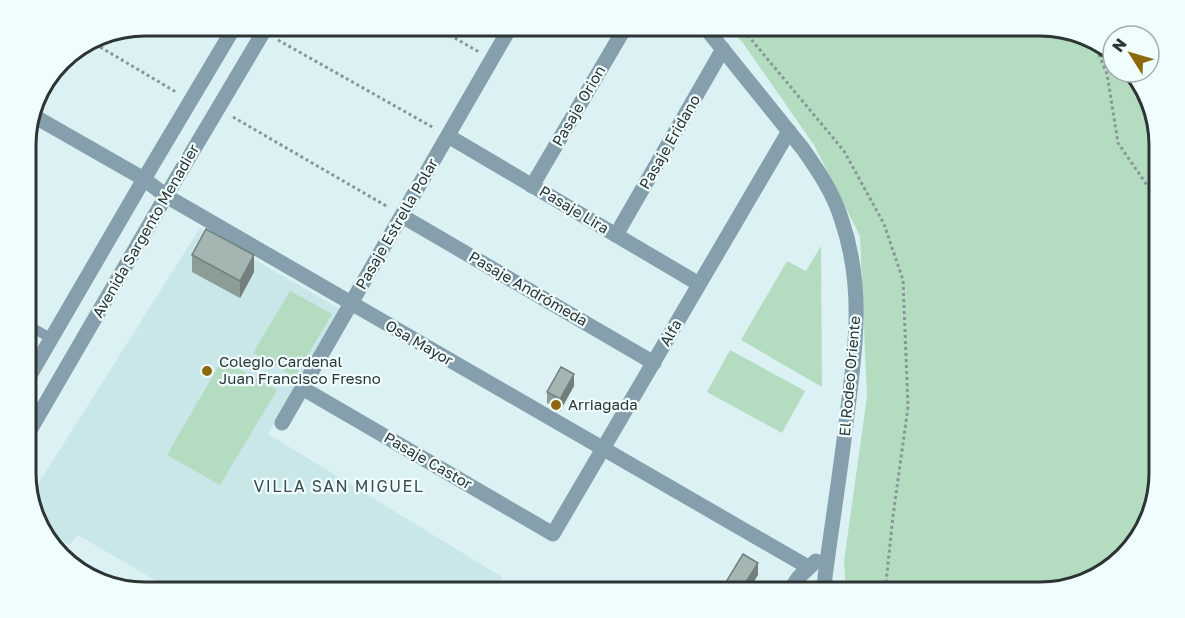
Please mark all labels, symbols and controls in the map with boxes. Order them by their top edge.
north arrow [1101,24,1161,84]
text: N [1107,34,1131,56]
street label: Pasaje Orion [548,62,608,149]
street label: Pasaje Eridano [635,91,703,192]
street label: Avenida Sargento Menadier [88,140,202,320]
street label: Pasaje Estrella Polar [351,155,441,292]
street label: Pasaje Lira [537,181,612,237]
street label: Pasaje Andrómeda [466,247,591,329]
street label: El Rodeo Oriente [835,315,863,437]
street label: Osa Mayor [382,316,457,369]
street label: Alfa [655,316,685,349]
place label: Colegio Cardenal Juan Francisco Fresno [219,352,381,387]
marker: Colegio Cardenal Juan Francisco Fresno [200,364,214,378]
place label: Arriagada [568,395,638,413]
marker: Arriagada [549,398,563,412]
street label: Pasaje Castor [381,428,476,493]
district label: VILLA SAN MIGUEL [254,476,424,496]

